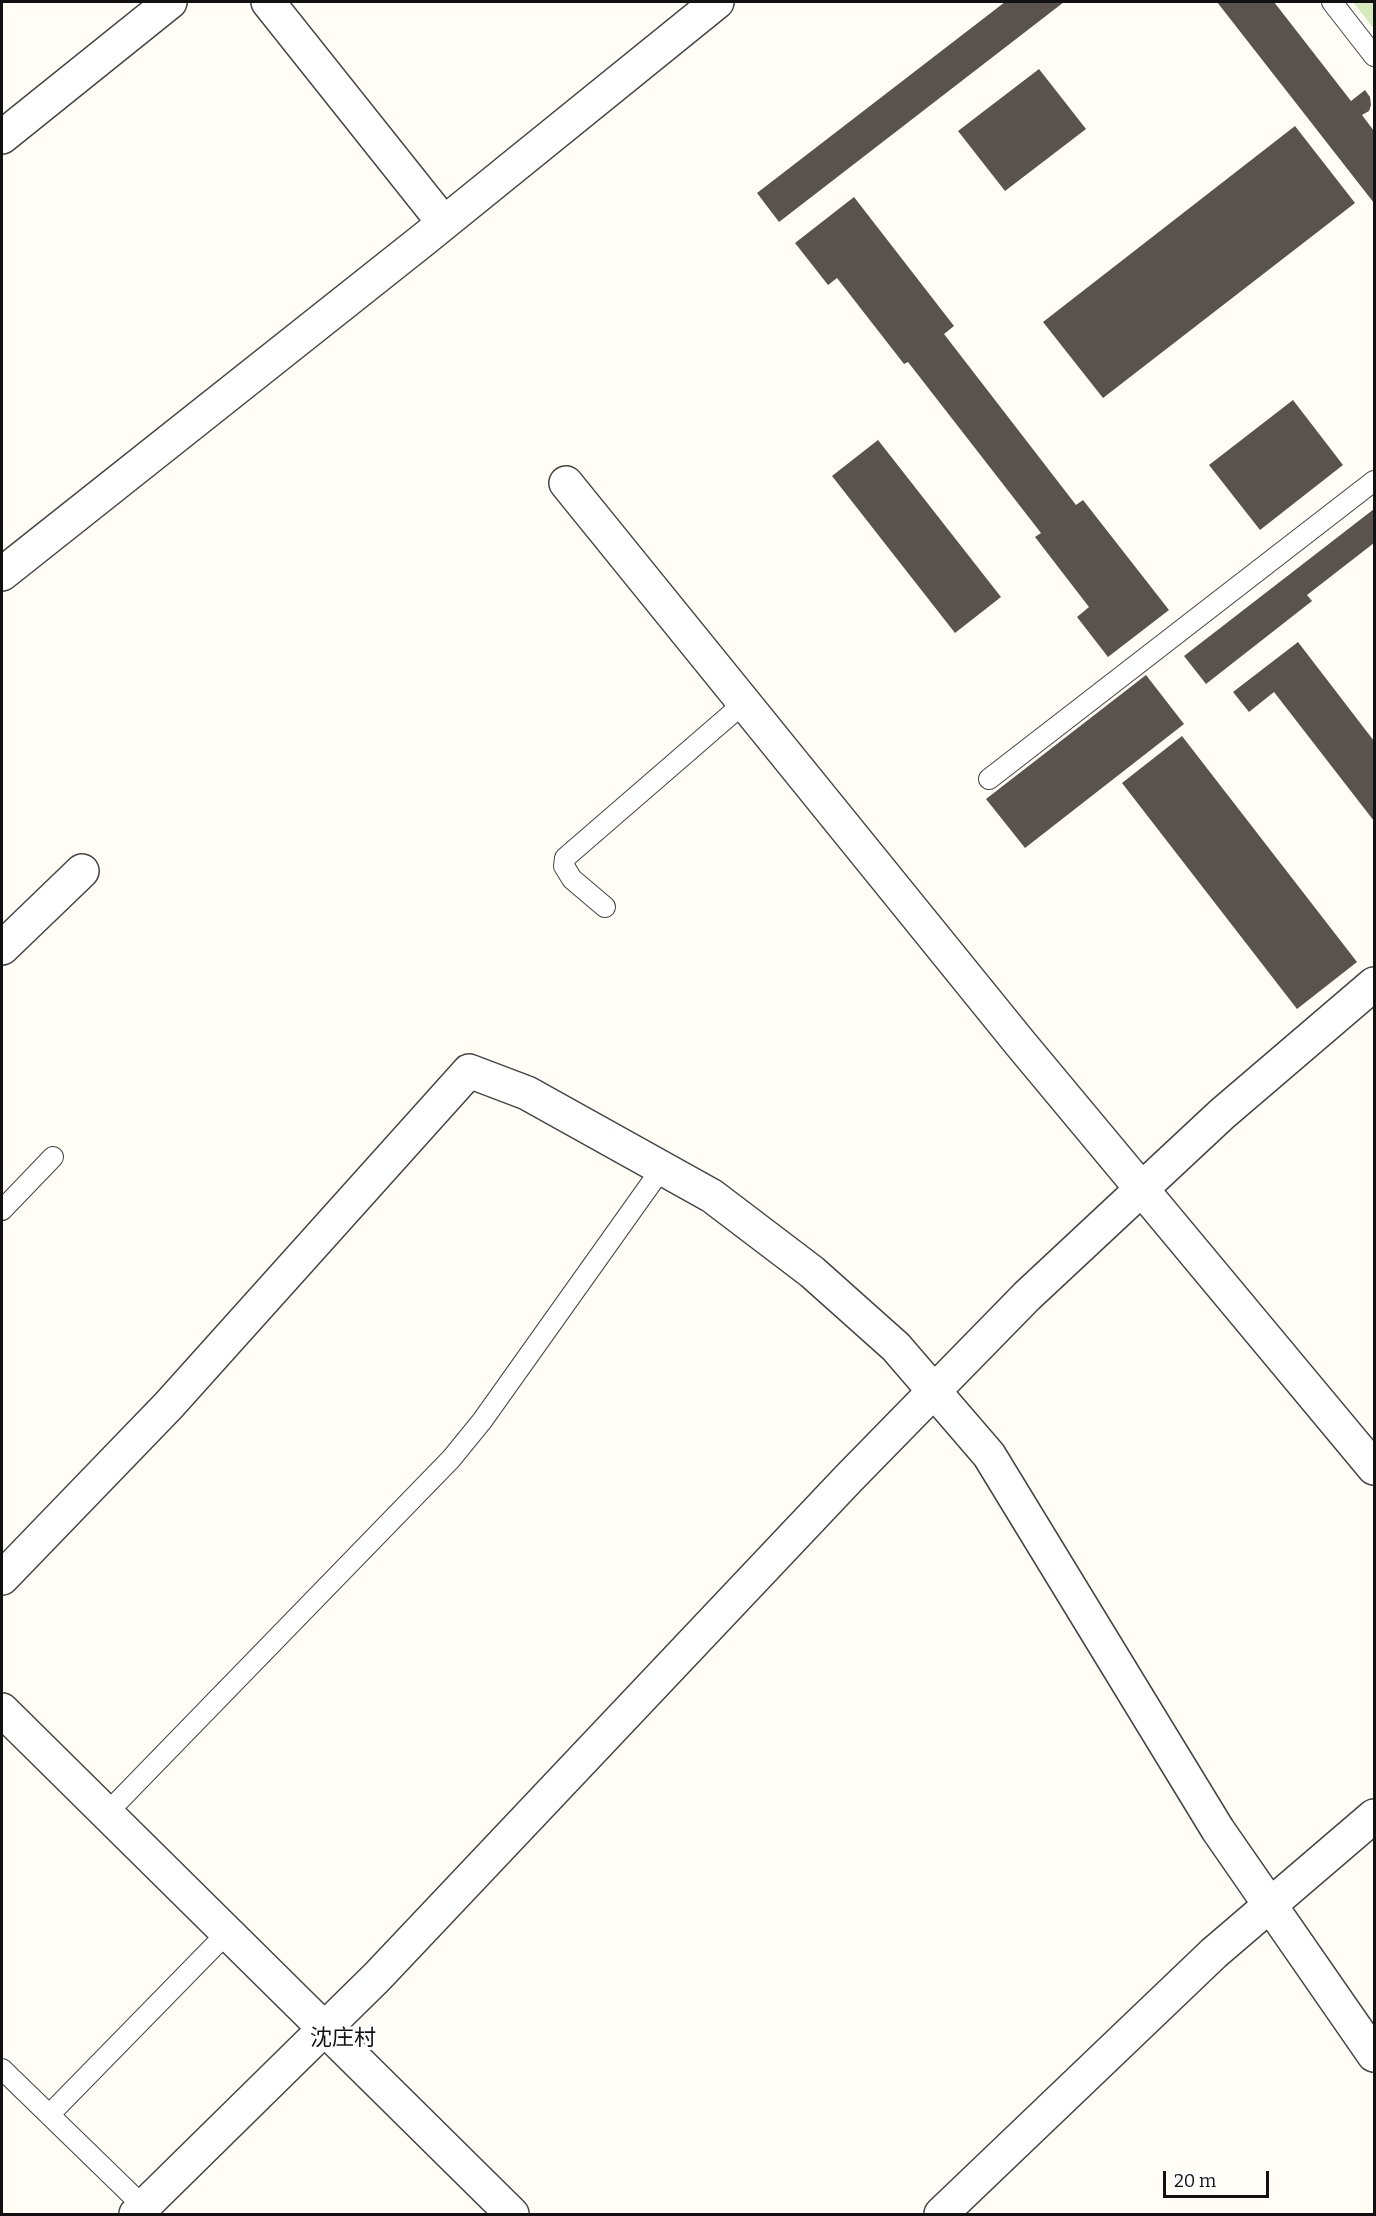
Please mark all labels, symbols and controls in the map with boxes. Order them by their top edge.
district label: 沈庄村 [310,2026,376,2052]
scale bar [1166,2159,1272,2197]
text: 20 m [1174,2170,1216,2192]

